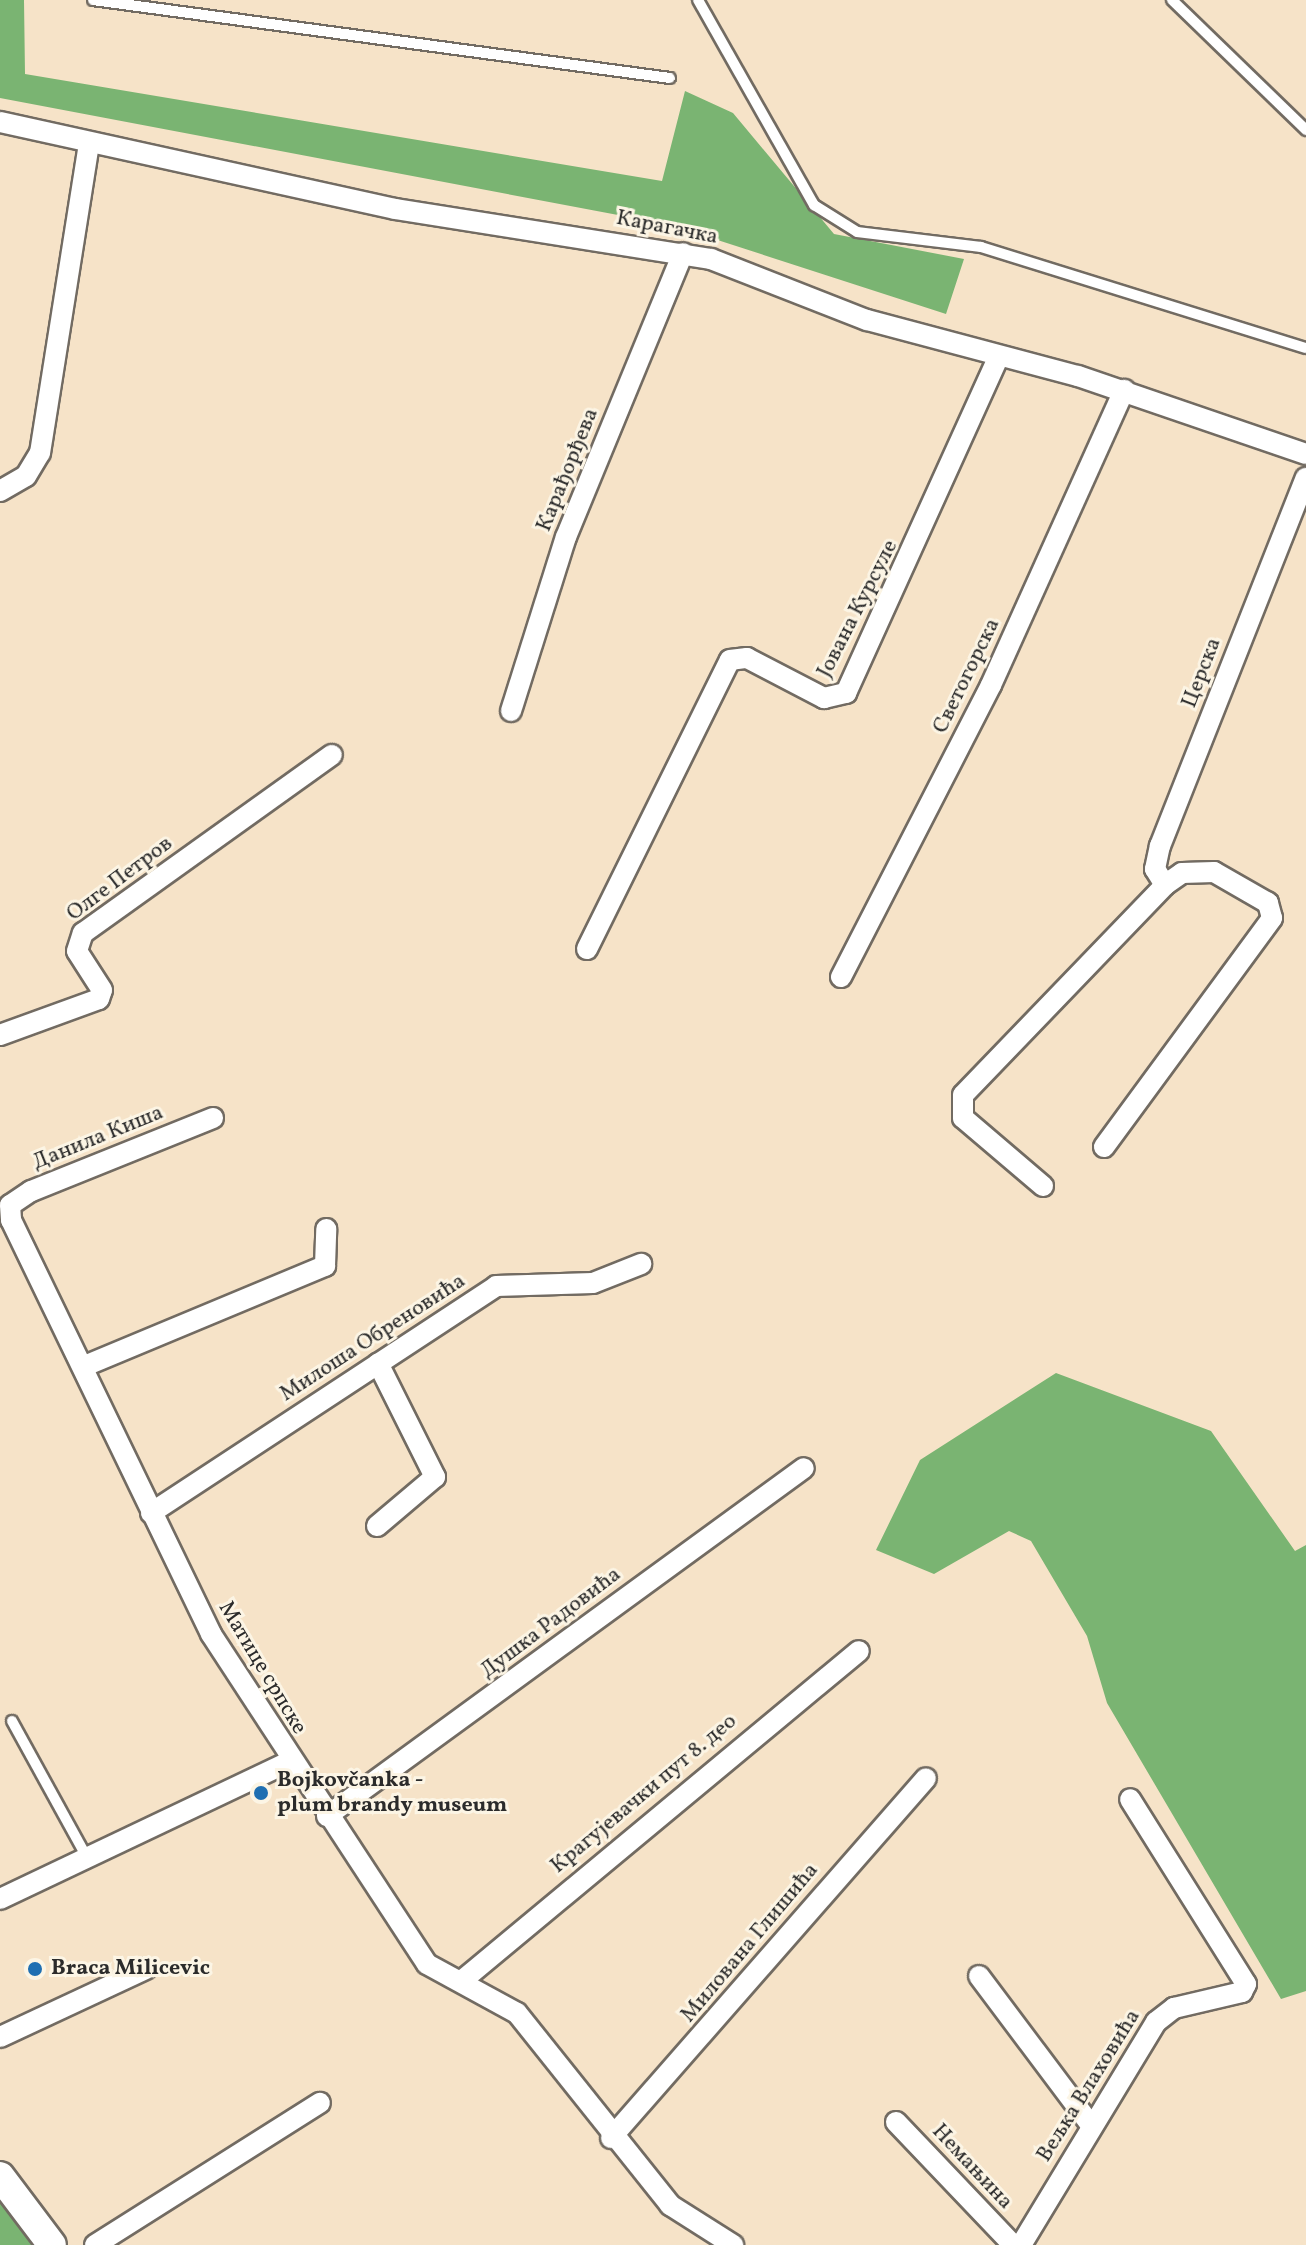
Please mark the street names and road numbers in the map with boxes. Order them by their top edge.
street label: Карагачка [614,205,720,251]
street label: Карађорђева [531,404,605,536]
street label: Јована Курсуле [812,536,904,682]
street label: Светогорска [928,614,1006,738]
street label: Церска [1177,634,1227,712]
street label: Олге Петров [62,831,178,927]
street label: Данила Киша [29,1100,167,1176]
street label: Милоша Обреновића [275,1268,471,1408]
street label: Душка Радовића [476,1562,626,1684]
street label: Матице српске [212,1597,312,1739]
street label: Крагујевачки пут 8. део [546,1708,742,1880]
street label: Милована Глишића [676,1858,824,2028]
street label: Вељка Влаховића [1032,2005,1146,2167]
street label: Немањина [926,2119,1018,2215]

